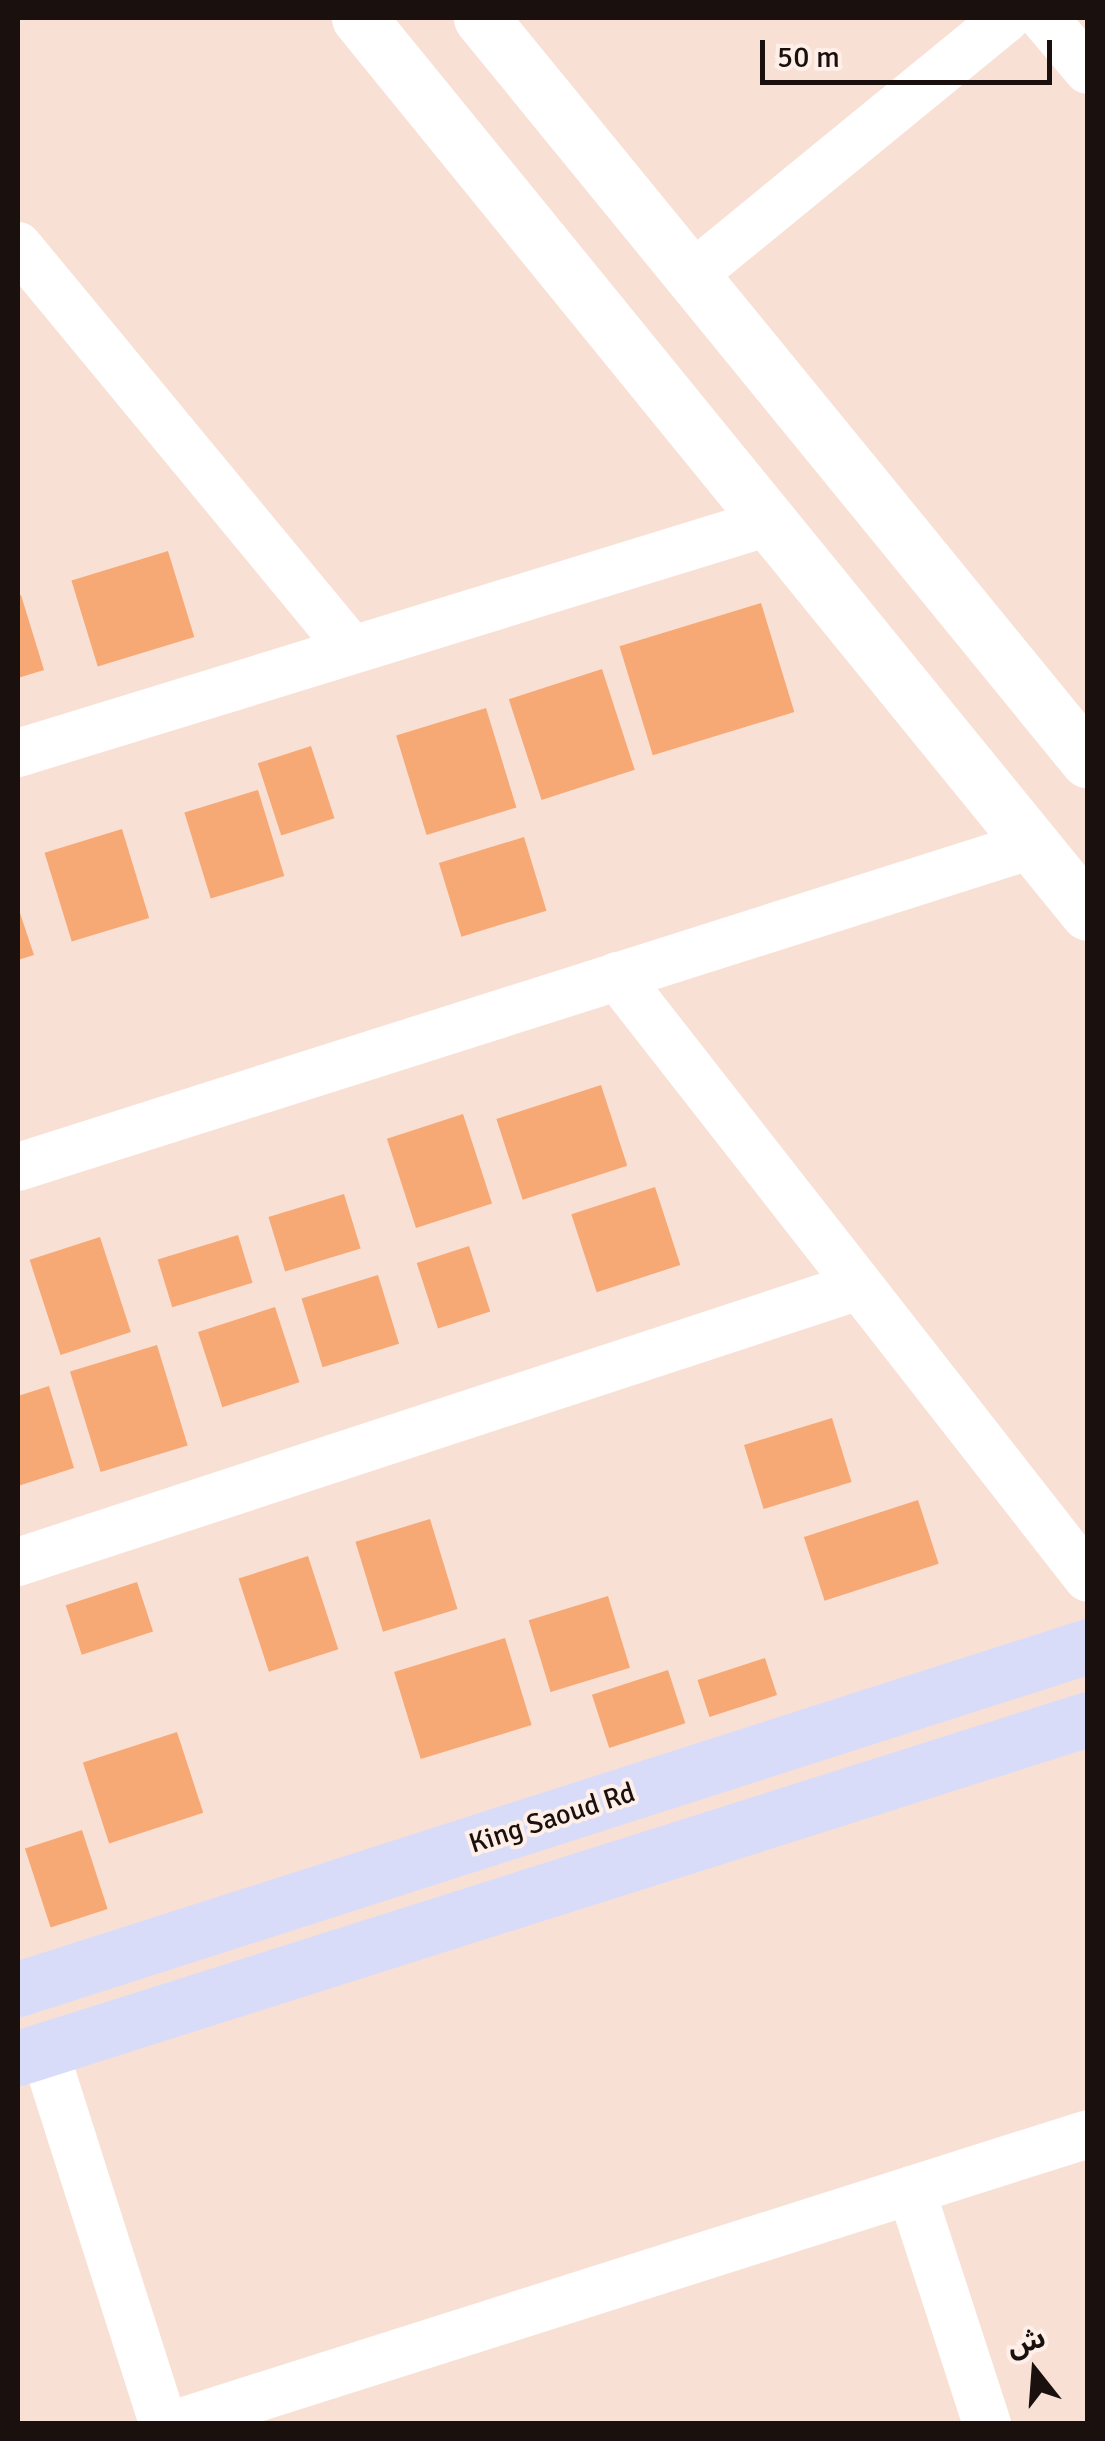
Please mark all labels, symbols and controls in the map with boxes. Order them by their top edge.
scale bar [765,20,1058,82]
text: 50 m [777,39,840,76]
street label: King Saoud Rd [465,1775,639,1861]
text: ش [1003,2320,1050,2364]
north arrow [985,2321,1085,2421]

